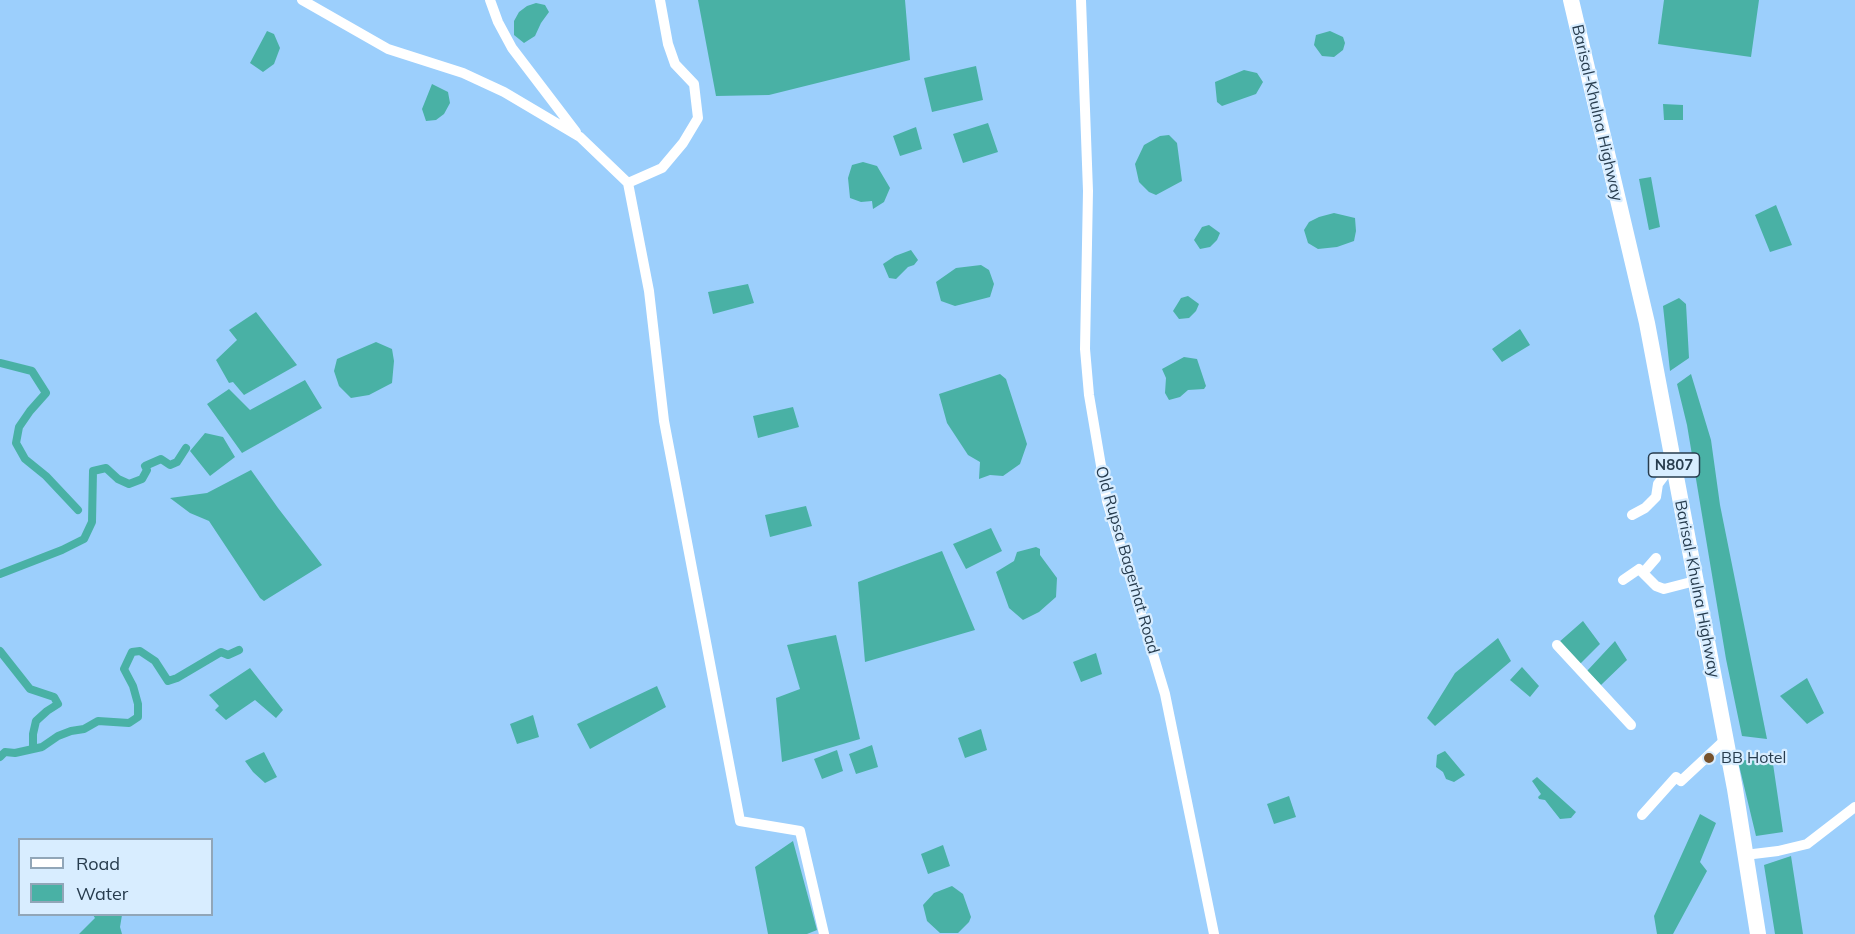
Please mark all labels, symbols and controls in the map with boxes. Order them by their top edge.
street label: Barisal-Khulna Highway [1567,23,1627,203]
road number: N807 [1648,453,1700,477]
street label: Old Rupsa Bagerhat Road [1091,464,1163,656]
street label: Barisal-Khulna Highway [1670,498,1724,680]
place label: BB Hotel [1721,748,1786,768]
marker: BB Hotel [1702,751,1716,765]
legend [18,838,213,916]
text: Road [76,852,120,875]
text: Water [76,882,128,905]

